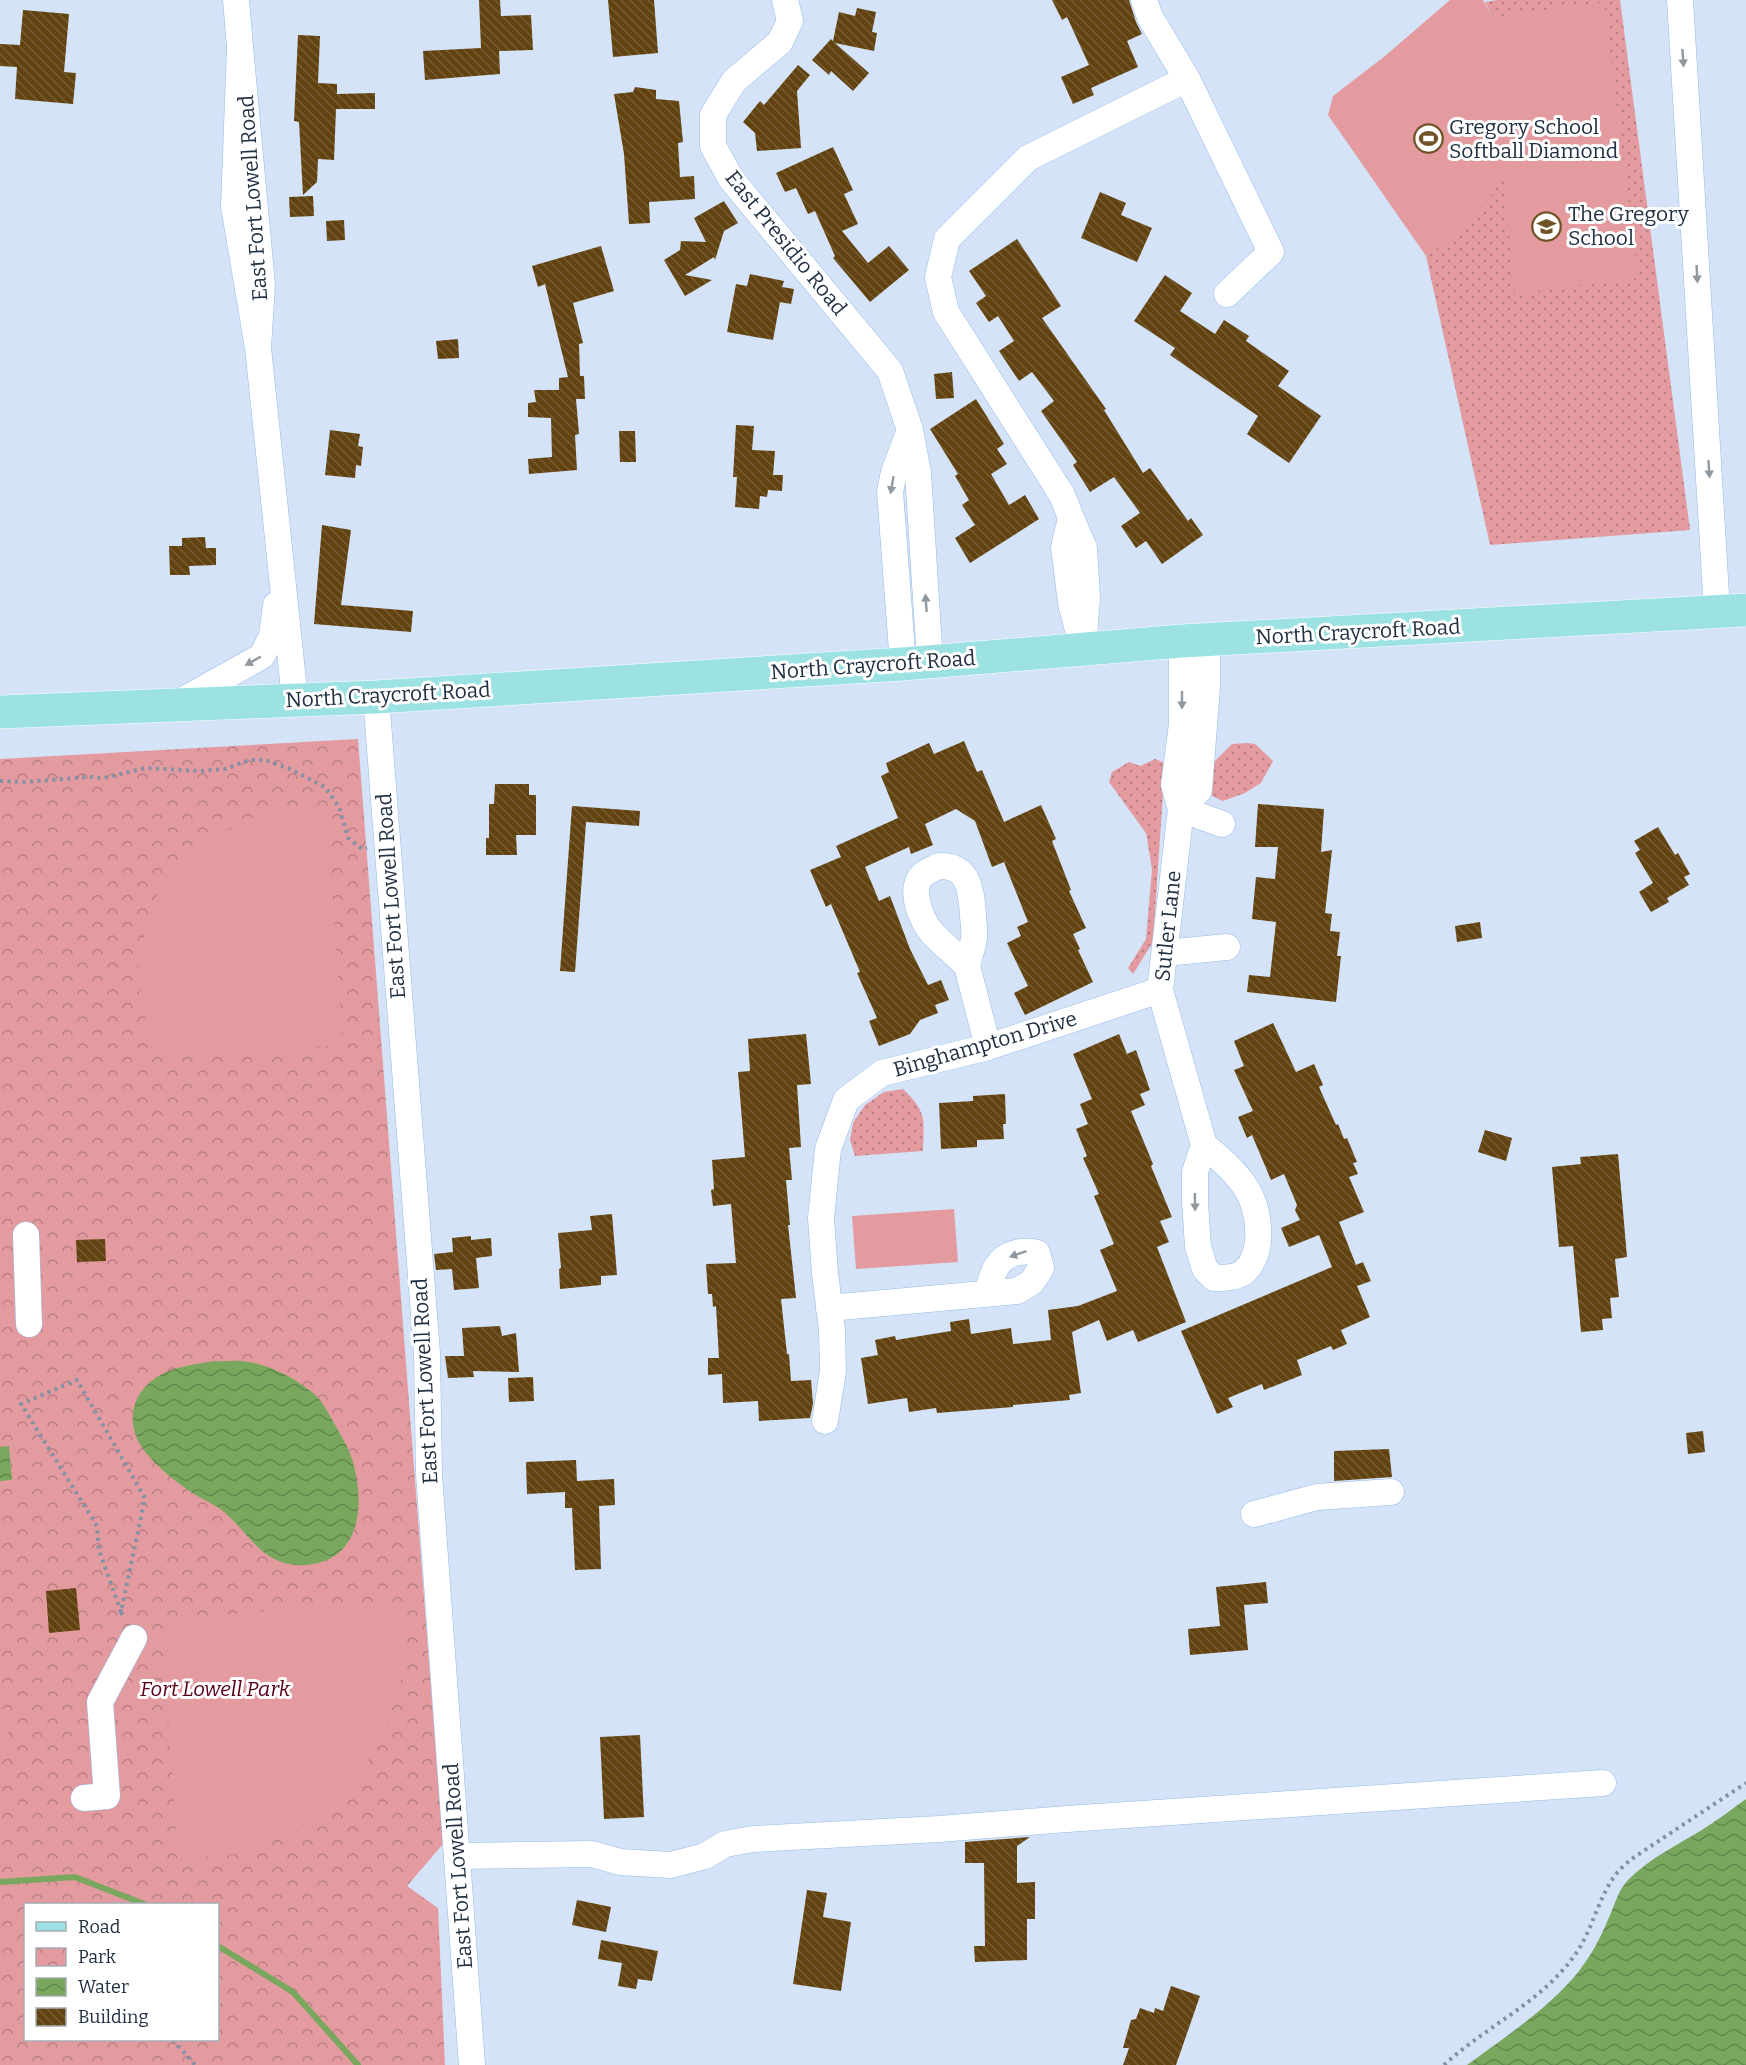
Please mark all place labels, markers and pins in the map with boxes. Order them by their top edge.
place label: Gregory School Softball Diamond [1449,114,1618,164]
sports icon: Gregory School Softball Diamond [1412,123,1444,155]
place label: The Gregory School [1568,201,1690,251]
school or university icon: The Gregory School [1531,210,1563,242]

